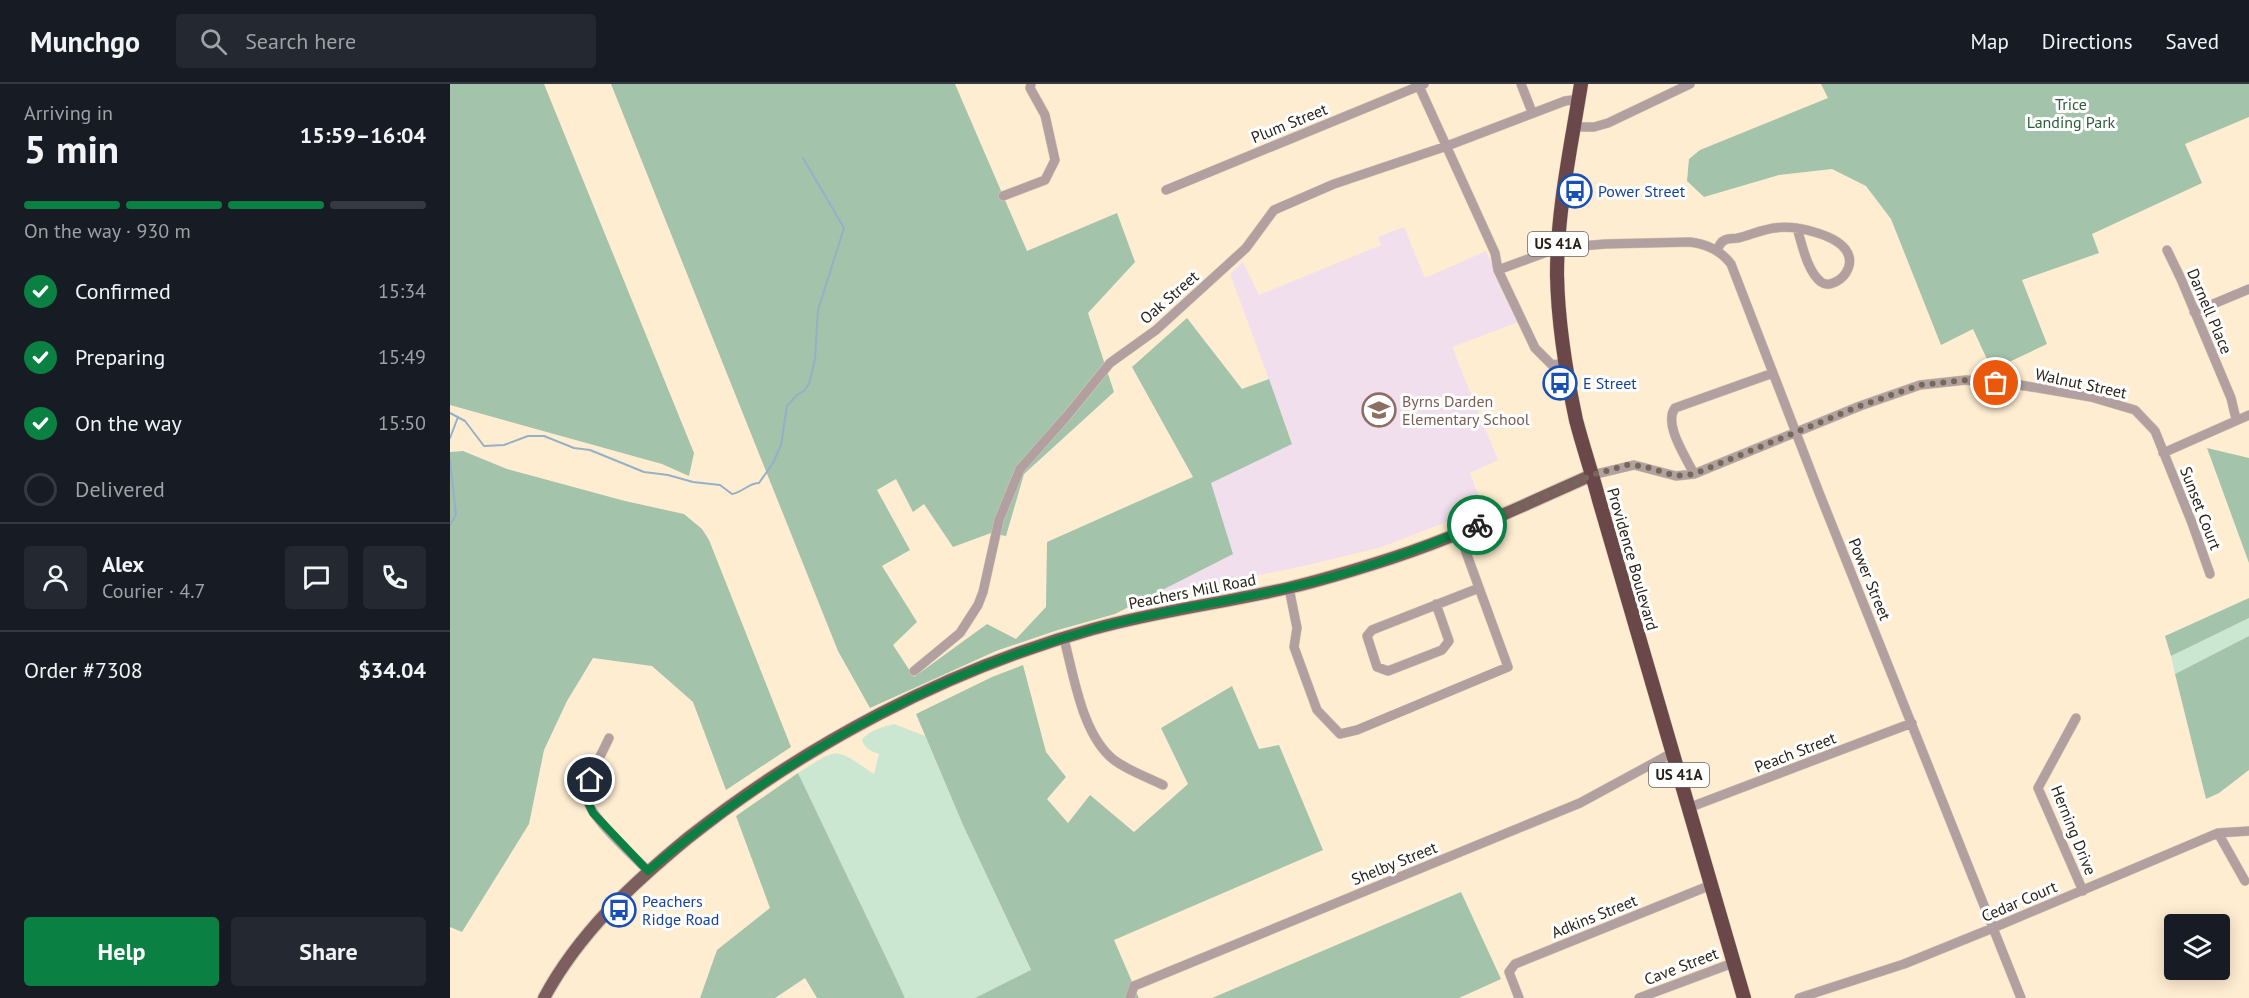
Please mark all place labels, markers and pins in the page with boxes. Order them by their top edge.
bus stop icon: Power Street [1557,173,1593,209]
place label: Power Street [1598,181,1686,201]
pin [1970,357,2021,408]
bus stop icon: E Street [1542,365,1578,401]
place label: E Street [1583,373,1637,393]
place label: Byrns Darden Elementary School [1402,391,1530,429]
school or university icon: Byrns Darden Elementary School [1361,392,1397,428]
pin [564,754,615,805]
place label: Peachers Ridge Road [642,891,719,929]
bus stop icon: Peachers Ridge Road [601,892,637,928]

